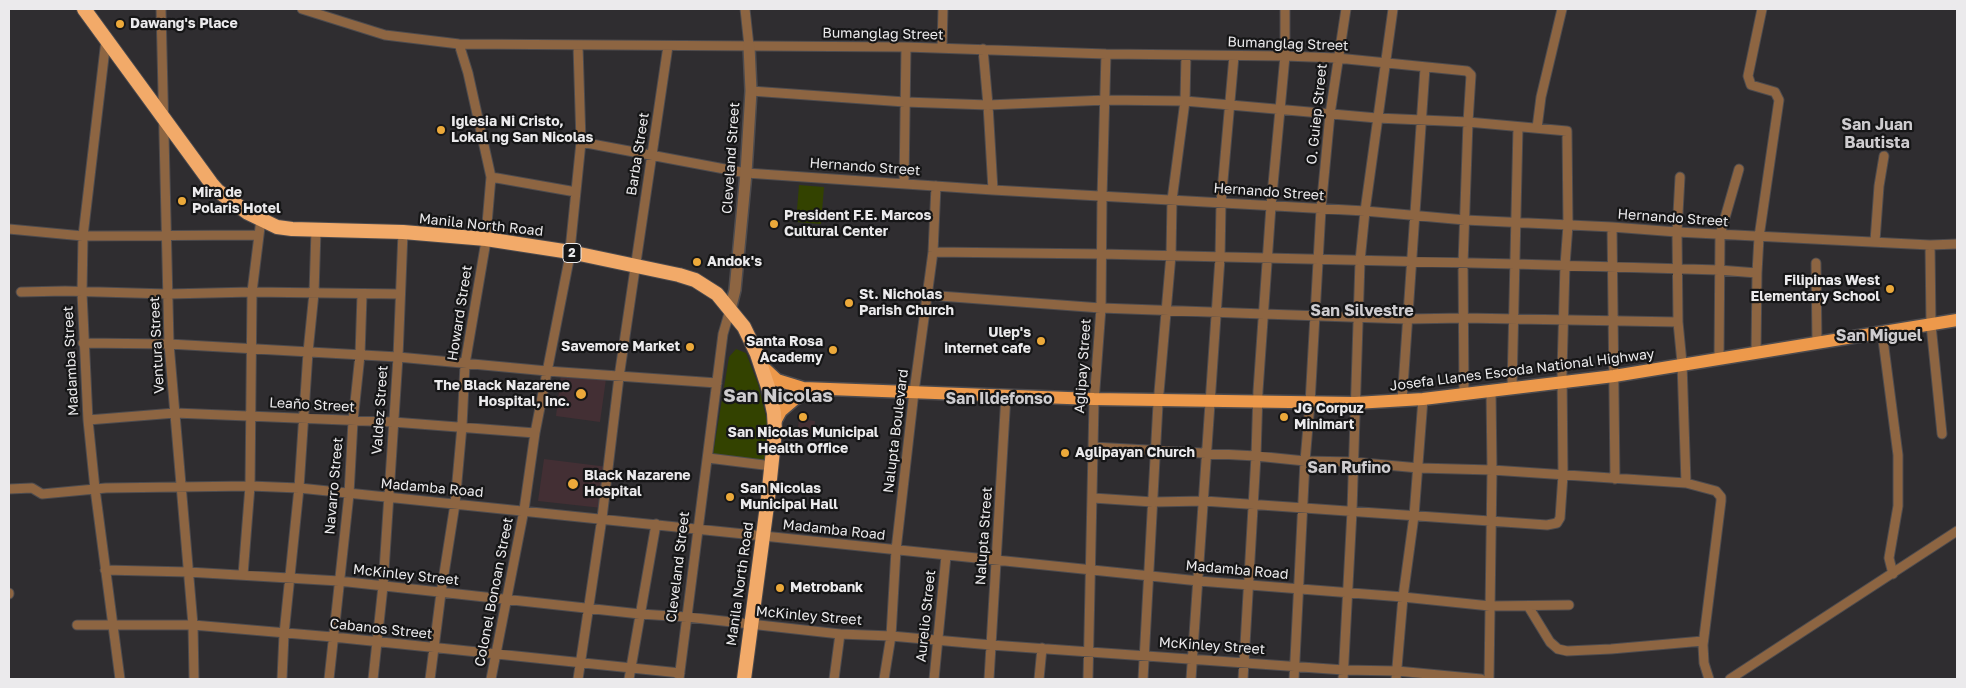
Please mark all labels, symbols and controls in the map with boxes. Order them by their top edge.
place label: Dawang's Place [130,16,238,32]
marker: Dawang's Place [114,18,126,30]
street label: Bumanglag Street [822,25,944,43]
street label: Bumanglag Street [1227,33,1349,55]
street label: O. Guiep Street [1303,63,1331,165]
street label: Cleveland Street [719,102,743,214]
street label: Barba Street [623,111,653,197]
place label: Iglesia Ni Cristo, Lokal ng San Nicolas [451,114,593,146]
district label: San Juan Bautista [1841,115,1913,153]
marker: Iglesia Ni Cristo, Lokal ng San Nicolas [435,124,447,136]
street label: Hernando Street [809,155,921,179]
street label: Hernando Street [1213,180,1325,204]
place label: Mira de Polaris Hotel [192,185,281,218]
marker: Mira de Polaris Hotel [176,195,188,207]
street label: Hernando Street [1617,206,1729,230]
place label: President F.E. Marcos Cultural Center [784,208,931,240]
street label: Manila North Road [418,210,544,240]
marker: President F.E. Marcos Cultural Center [768,218,780,230]
road number: 2 [563,244,581,262]
place label: Andok's [707,254,762,270]
marker: Andok's [691,256,703,268]
street label: Howard Street [444,264,476,362]
place label: Filipinas West Elementary School [1751,273,1880,306]
marker: Filipinas West Elementary School [1884,283,1896,295]
place label: St. Nicholas Parish Church [859,287,954,320]
street label: Ventura Street [146,296,168,394]
marker: St. Nicholas Parish Church [843,297,855,309]
district label: San Silvestre [1310,301,1414,321]
street label: Madamba Street [60,305,82,417]
street label: Aglipay Street [1071,318,1095,414]
place label: Ulep's internet cafe [944,325,1031,358]
district label: San Miguel [1836,326,1922,346]
place label: Santa Rosa Academy [746,334,823,367]
marker: Ulep's internet cafe [1035,335,1047,347]
place label: Savemore Market [561,339,680,355]
marker: Savemore Market [684,341,696,353]
marker: Santa Rosa Academy [827,344,839,356]
street label: Josefa Llanes Escoda National Highway [1389,345,1655,395]
street label: Valdez Street [368,365,392,455]
street label: Nalupta Boulevard [880,368,912,494]
place label: The Black Nazarene Hospital, Inc. [434,378,570,411]
district label: San Nicolas [723,385,833,407]
marker: The Black Nazarene Hospital, Inc. [574,387,588,401]
district label: San Ildefonso [945,389,1053,409]
street label: Leaño Street [269,394,355,416]
place label: JG Corpuz Minimart [1294,401,1364,434]
marker: San Nicolas Municipal Health Office [797,411,809,423]
marker: JG Corpuz Minimart [1278,411,1290,423]
place label: San Nicolas Municipal Health Office [728,425,878,458]
street label: Navarro Street [321,437,347,535]
place label: Aglipayan Church [1075,445,1195,461]
marker: Aglipayan Church [1059,447,1071,459]
district label: San Rufino [1307,458,1391,478]
place label: Black Nazarene Hospital [584,468,691,501]
street label: Madamba Road [380,475,484,501]
marker: Black Nazarene Hospital [566,477,580,491]
place label: San Nicolas Municipal Hall [740,481,838,514]
street label: Nalupta Street [972,486,996,586]
marker: San Nicolas Municipal Hall [724,491,736,503]
street label: Cleveland Street [663,510,693,624]
street label: Colonel Bonoan Street [471,516,517,668]
street label: Madamba Road [782,516,886,544]
street label: Manila North Road [723,521,757,647]
street label: Madamba Road [1185,557,1289,583]
street label: McKinley Street [352,561,460,589]
street label: Aurelio Street [913,569,939,663]
place label: Metrobank [790,580,863,596]
marker: Metrobank [774,582,786,594]
street label: McKinley Street [755,603,863,629]
street label: Cabanos Street [329,615,433,643]
street label: McKinley Street [1158,634,1266,658]

